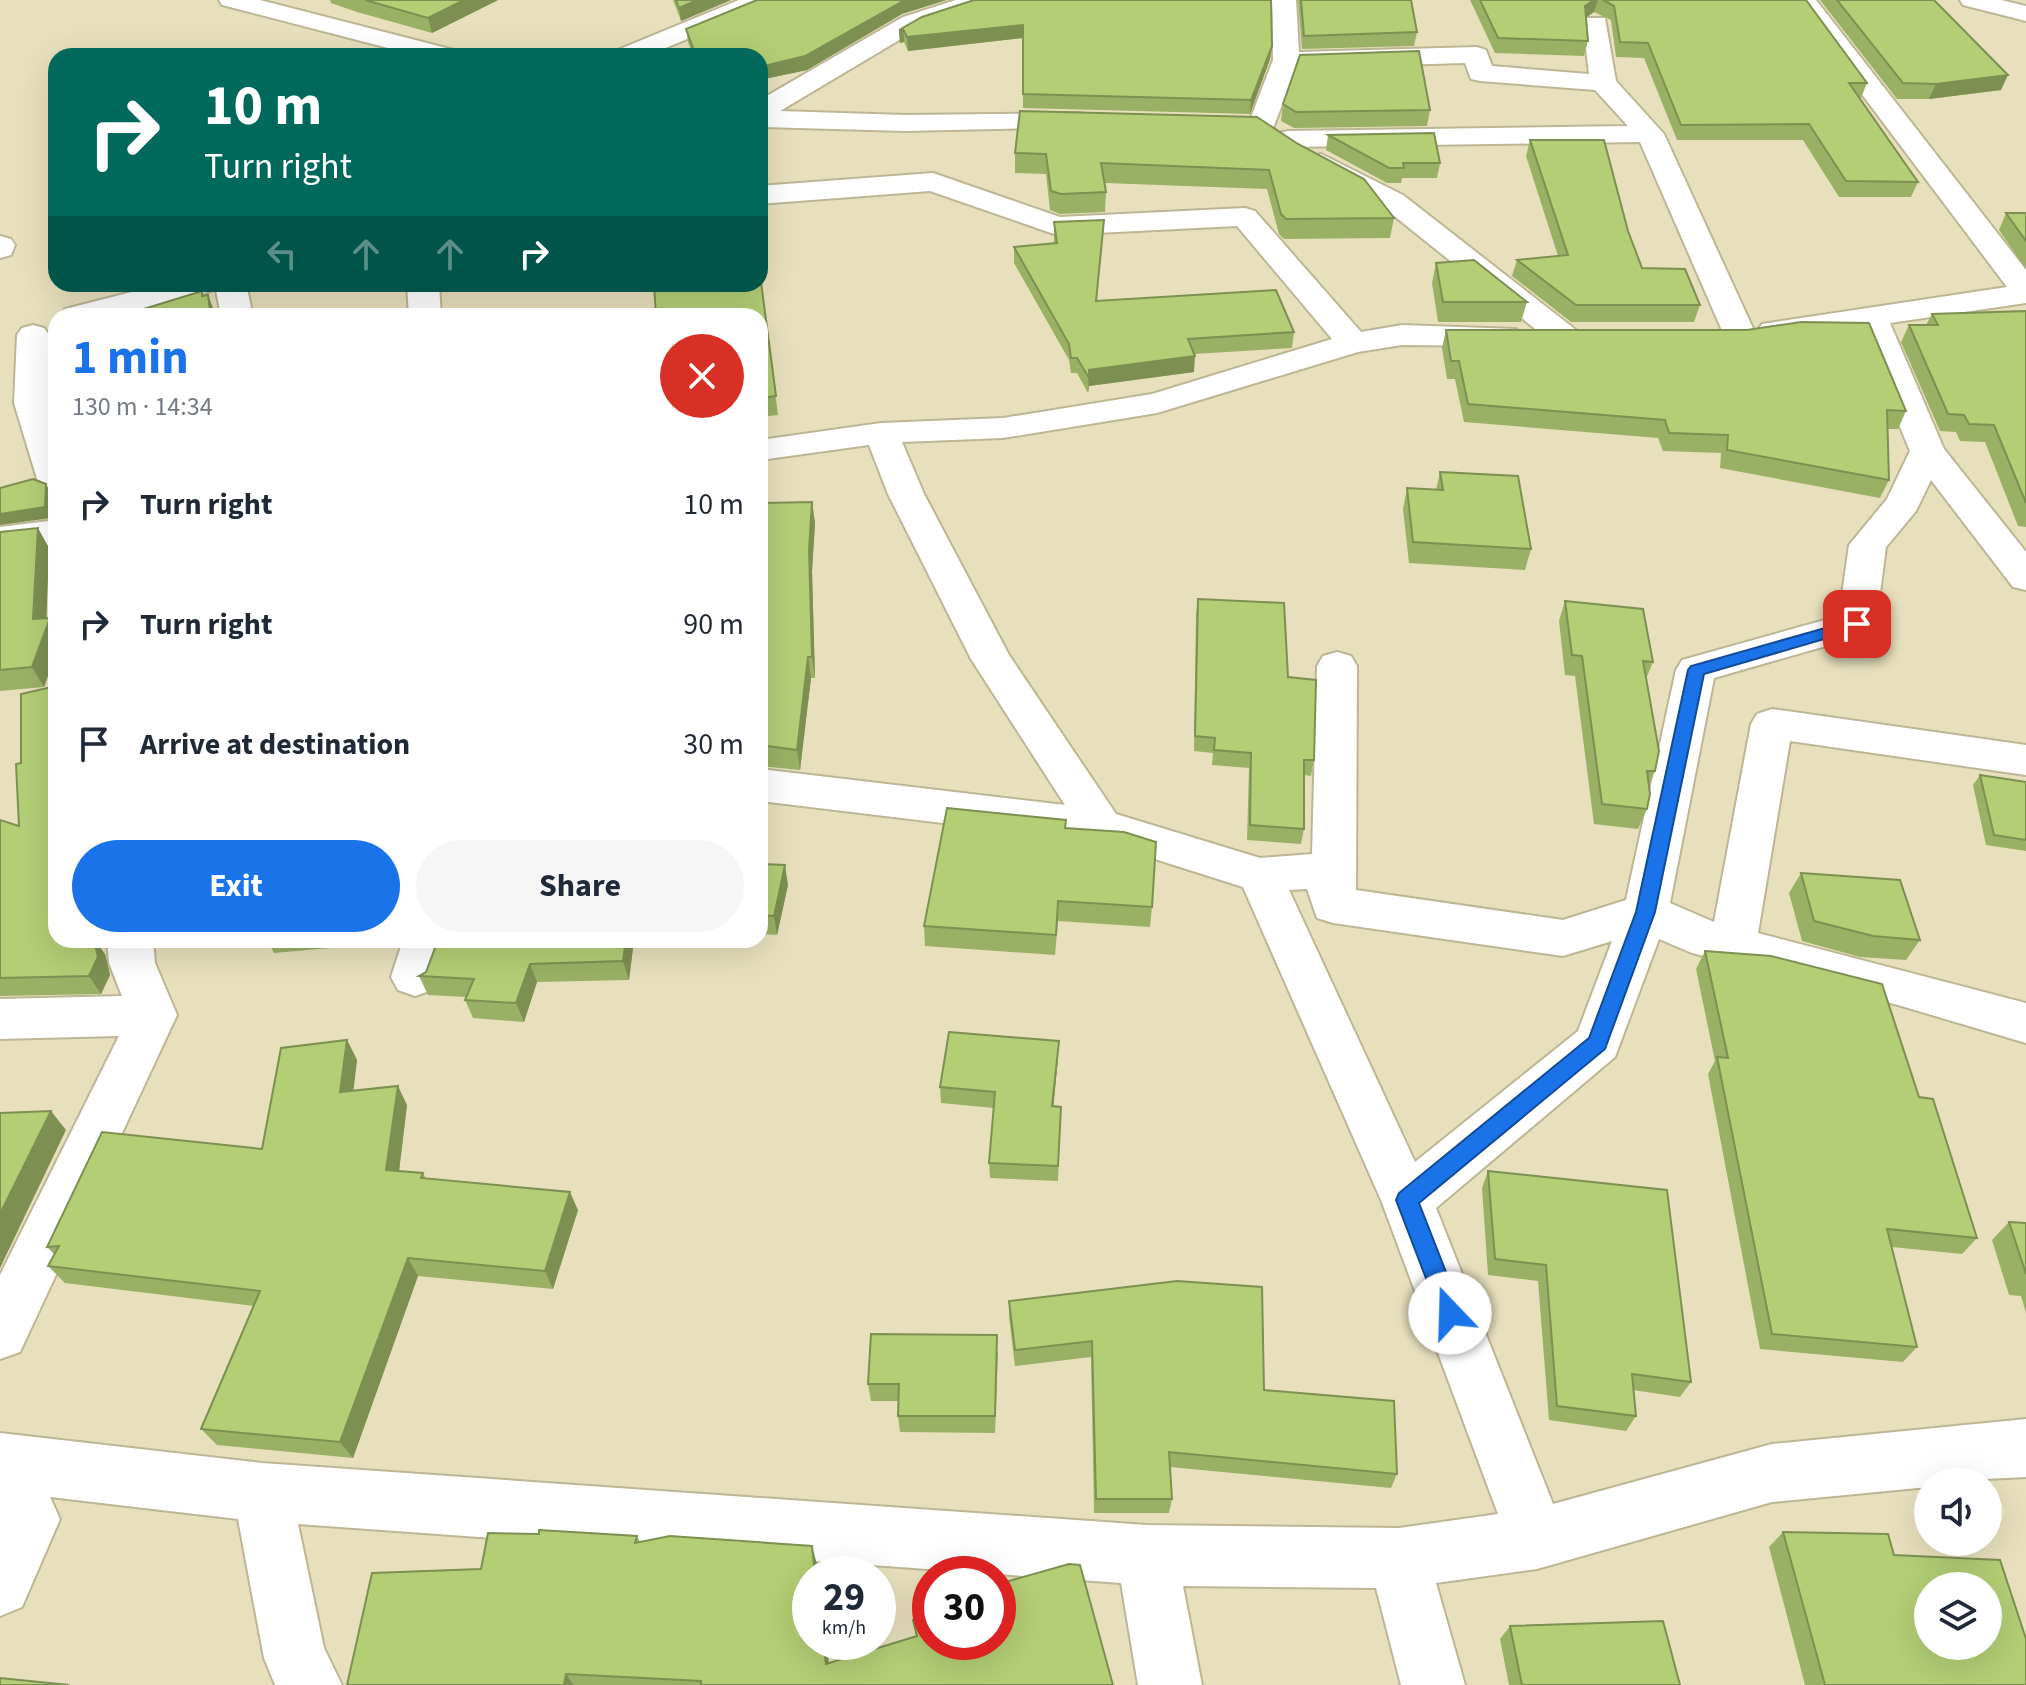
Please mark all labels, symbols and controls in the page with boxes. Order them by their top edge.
text: 10 m [204,67,322,146]
icon: right [72,80,176,184]
text: Turn right [204,141,352,192]
icon: left [260,232,304,276]
icon: ahead [344,232,388,276]
icon: ahead [428,232,472,276]
icon: right [512,232,556,276]
text: 1 min [72,324,189,392]
button: close [660,334,744,418]
text: 130 m · 14:34 [72,388,213,425]
icon: right [72,482,116,526]
text: Turn right [140,483,272,526]
text: 10 m [683,483,744,526]
pin [1823,590,1891,658]
icon: right [72,602,116,646]
icon: arrive [1835,602,1879,646]
text: Turn right [140,603,272,646]
text: 90 m [683,603,744,646]
icon: arrive [72,722,116,766]
text: Arrive at destination [140,723,410,766]
text: 30 m [683,723,744,766]
button: Exit [72,840,400,932]
button: Share [416,840,744,932]
position arrow [1408,1271,1492,1355]
map controls [1914,1468,2002,1660]
button: sound [1914,1468,2002,1556]
speed limit sign: 30 [912,1556,1016,1660]
text: 29 [823,1569,865,1626]
button: layers [1914,1572,2002,1660]
text: km/h [822,1614,866,1642]

